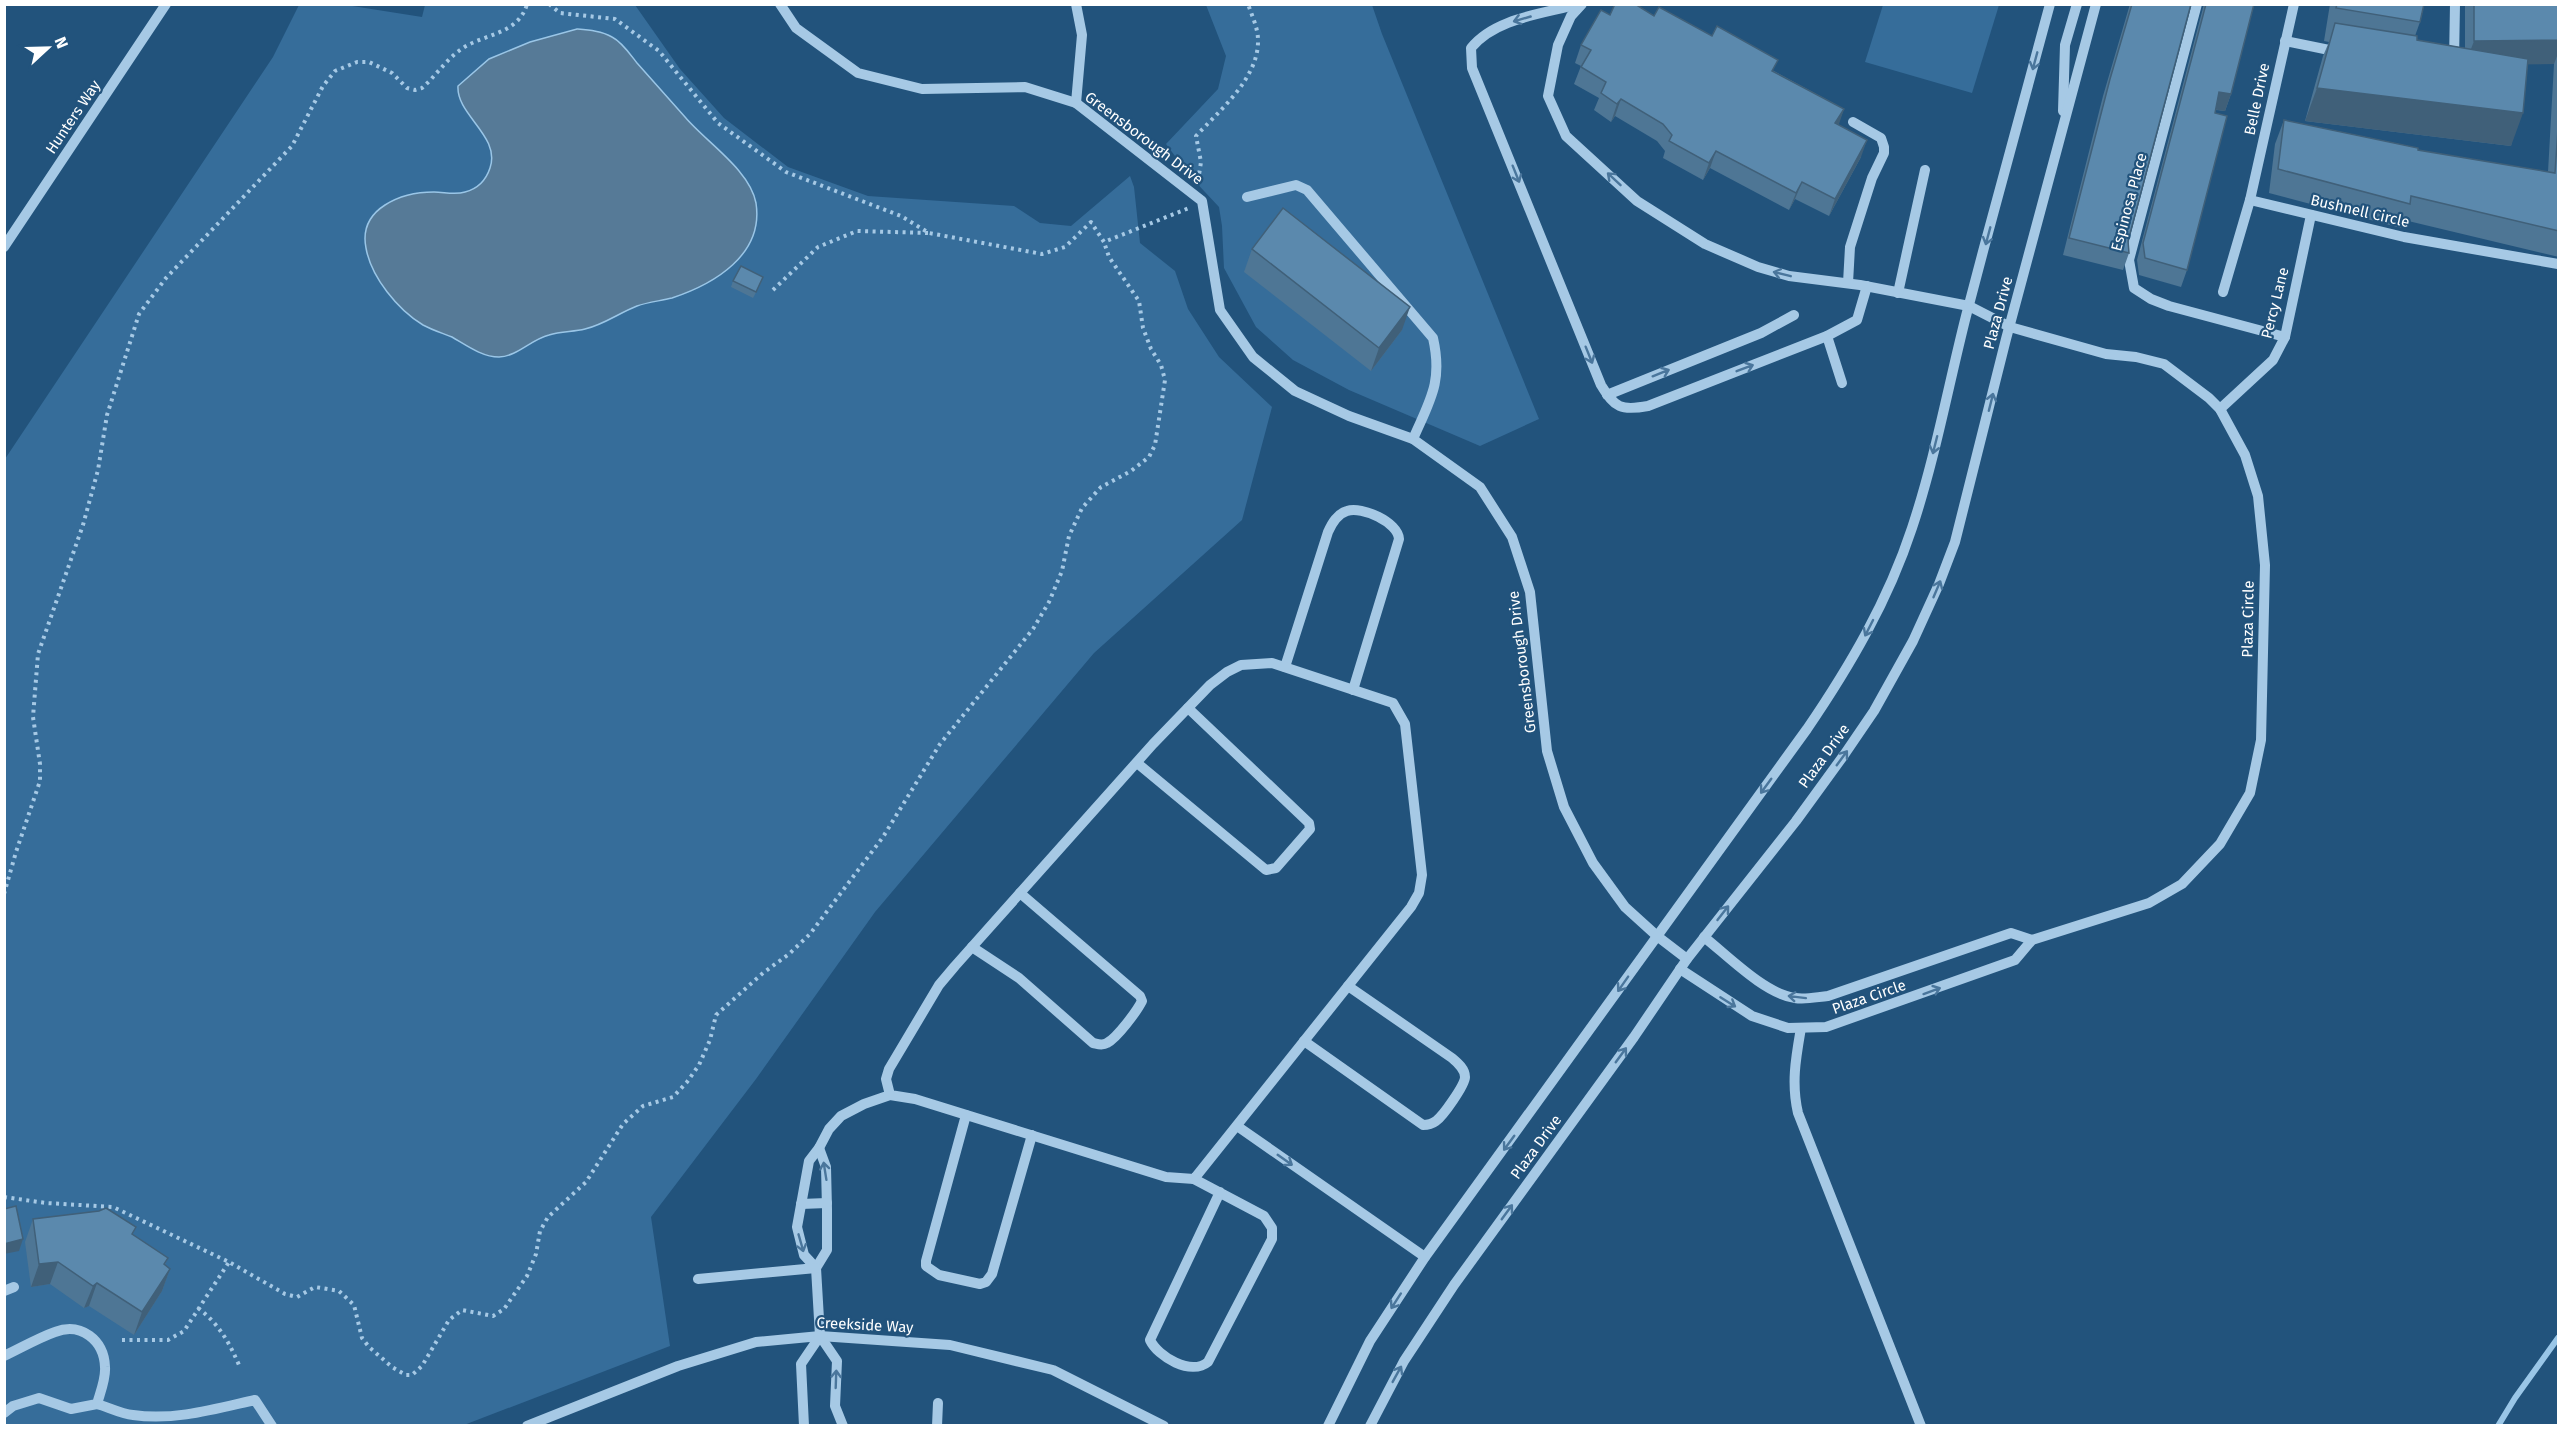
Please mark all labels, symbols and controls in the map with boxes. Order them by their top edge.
one-way arrow [1513,14,1532,25]
north arrow [18,18,78,78]
text: N [51,34,72,51]
one-way arrow [2028,51,2040,70]
street label: Belle Drive [2241,61,2273,137]
street label: Hunters Way [42,76,105,157]
street label: Greensborough Drive [1081,88,1207,188]
street label: Espinosa Place [2107,151,2151,253]
one-way arrow [1511,164,1522,183]
one-way arrow [1607,172,1622,187]
street label: Bushnell Circle [2309,191,2411,231]
one-way arrow [1981,227,1993,246]
street label: Percy Lane [2257,266,2293,340]
one-way arrow [1773,268,1792,279]
street label: Plaza Drive [1980,275,2016,351]
one-way arrow [1584,345,1595,364]
one-way arrow [1735,361,1754,372]
one-way arrow [1652,367,1670,378]
one-way arrow [1986,392,1998,411]
one-way arrow [1928,435,1940,454]
one-way arrow [1932,580,1943,598]
street label: Plaza Circle [2238,580,2258,658]
street label: Greensborough Drive [1504,590,1540,734]
one-way arrow [1863,618,1875,636]
street label: Plaza Drive [1795,720,1853,792]
one-way arrow [1836,751,1848,767]
one-way arrow [1760,778,1772,794]
one-way arrow [1717,905,1730,921]
one-way arrow [1617,976,1629,992]
street label: Plaza Circle [1830,976,1908,1018]
one-way arrow [1923,984,1941,995]
one-way arrow [1787,991,1807,1002]
one-way arrow [1720,996,1737,1009]
one-way arrow [1615,1047,1627,1063]
street label: Plaza Drive [1507,1111,1565,1183]
one-way arrow [1503,1134,1515,1150]
one-way arrow [1276,1154,1292,1166]
one-way arrow [820,1161,831,1181]
one-way arrow [1501,1205,1513,1221]
one-way arrow [796,1233,807,1252]
one-way arrow [1390,1293,1402,1309]
street label: Creekside Way [816,1313,915,1337]
one-way arrow [1392,1365,1403,1383]
one-way arrow [831,1369,842,1389]

